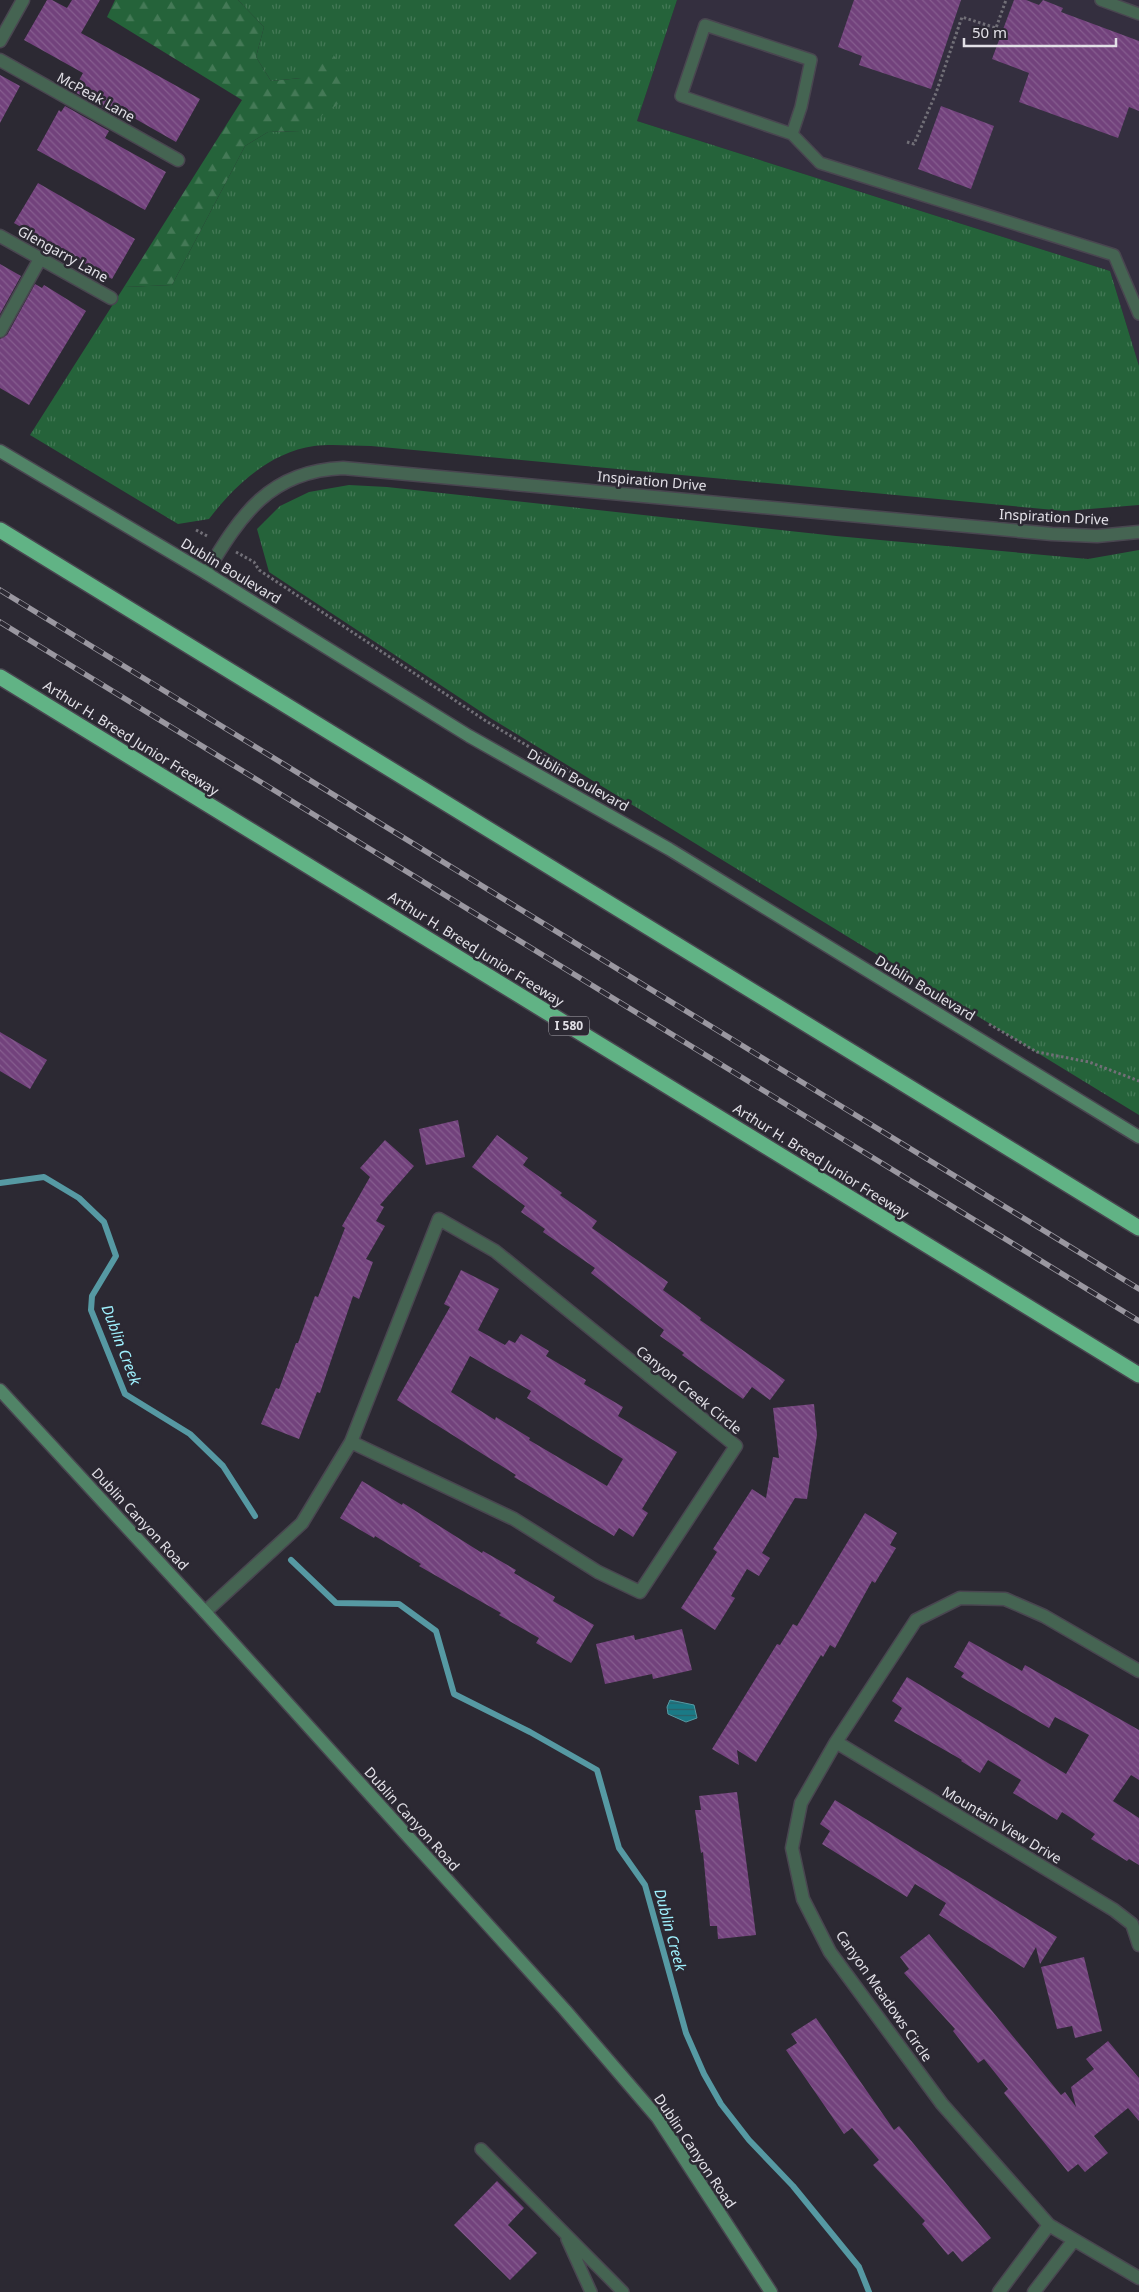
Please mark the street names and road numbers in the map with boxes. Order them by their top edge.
street label: McPeak Lane [54,67,139,126]
street label: Glengarry Lane [15,221,112,286]
street label: Inspiration Drive [597,466,708,495]
street label: Inspiration Drive [999,504,1109,529]
street label: Dublin Boulevard [178,533,285,608]
street label: Arthur H. Breed Junior Freeway [40,676,223,800]
street label: Dublin Boulevard [524,744,632,815]
street label: Arthur H. Breed Junior Freeway [385,887,568,1011]
street label: Dublin Boulevard [872,950,979,1025]
road number: I 580 [549,1016,589,1036]
street label: Arthur H. Breed Junior Freeway [730,1099,913,1223]
street label: Canyon Creek Circle [633,1341,746,1438]
street label: Dublin Canyon Road [88,1463,193,1574]
street label: Dublin Canyon Road [361,1763,464,1875]
street label: Mountain View Drive [939,1781,1066,1868]
street label: Canyon Meadows Circle [832,1926,937,2065]
street label: Dublin Canyon Road [650,2090,741,2212]

